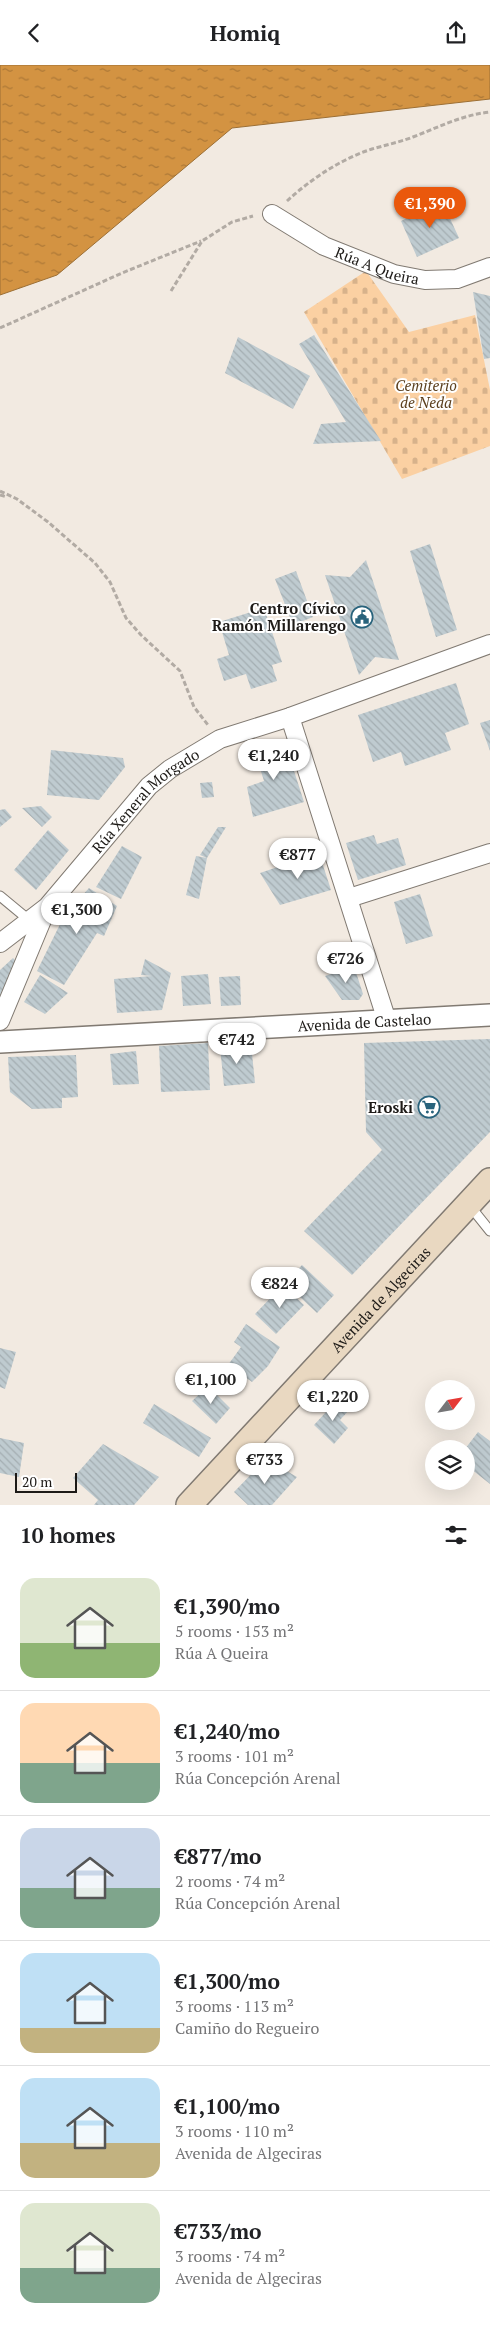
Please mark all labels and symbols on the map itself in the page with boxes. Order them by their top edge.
pin: €1,390 [389,186,471,229]
street label: Rúa A Queira [332,242,421,289]
park label: Cemiterio de Neda [395,375,457,412]
place label: Centro Cívico Ramón Millarengo [212,598,346,635]
public building icon: Centro Cívico Ramón Millarengo [350,605,374,629]
pin: €1,240 [233,739,315,781]
street label: Rúa Xeneral Morgado [87,744,203,857]
pin: €877 [268,837,328,880]
pin: €1,300 [36,893,118,935]
pin: €726 [316,941,376,984]
street label: Avenida de Castelao [297,1008,432,1036]
pin: €742 [207,1023,267,1065]
supermarket icon: Eroski [417,1095,441,1119]
place label: Eroski [368,1097,413,1117]
street label: Avenida de Algeciras [326,1242,435,1356]
pin: €824 [250,1267,310,1309]
pin: €1,100 [170,1363,252,1405]
pin: €1,220 [292,1379,374,1422]
north arrow [425,1380,475,1430]
pin: €733 [235,1443,295,1485]
scale bar [15,1470,78,1493]

